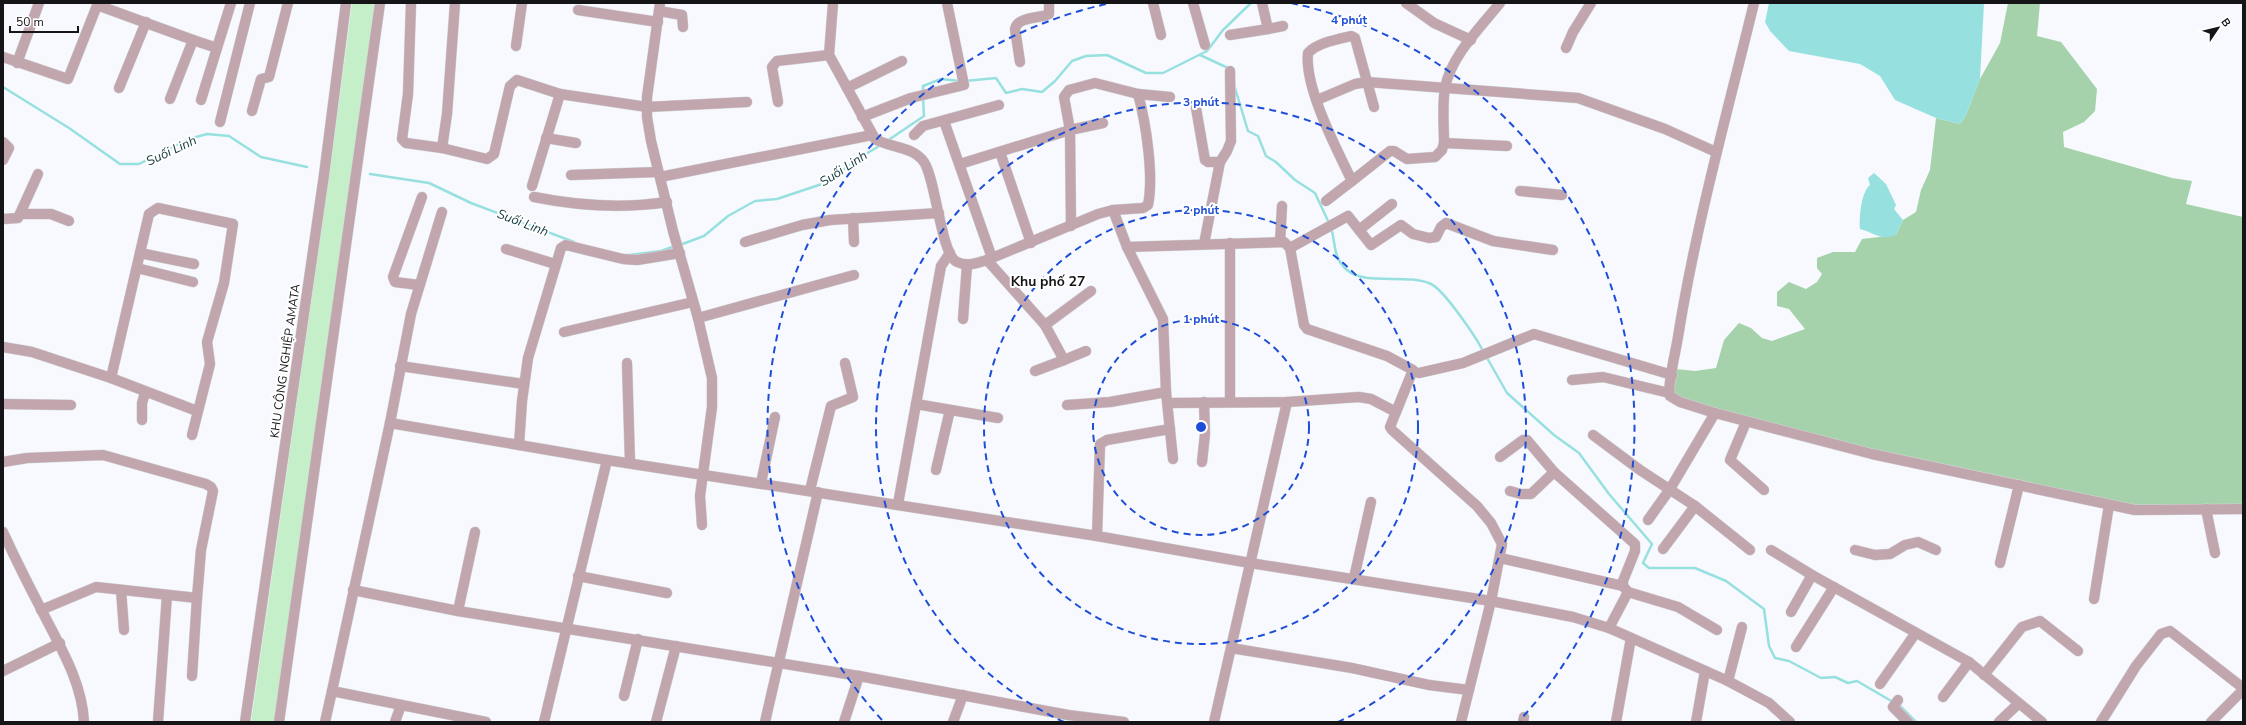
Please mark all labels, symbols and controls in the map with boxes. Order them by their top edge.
scale bar [10,8,78,34]
north arrow [2198,8,2238,48]
text: 4 phút [1331,12,1367,28]
text: 50 m [16,14,44,30]
text: B [2217,15,2234,30]
text: 3 phút [1183,94,1219,110]
water label: Suối Linh [143,131,200,170]
water label: Suối Linh [816,147,871,191]
text: 2 phút [1183,202,1219,218]
water label: Suối Linh [494,205,551,241]
district label: Khu phố 27 [1011,272,1085,291]
street label: KHU CÔNG NGHIỆP AMATA [266,283,304,439]
text: 1 phút [1183,311,1219,327]
centre of rings [1194,420,1208,434]

